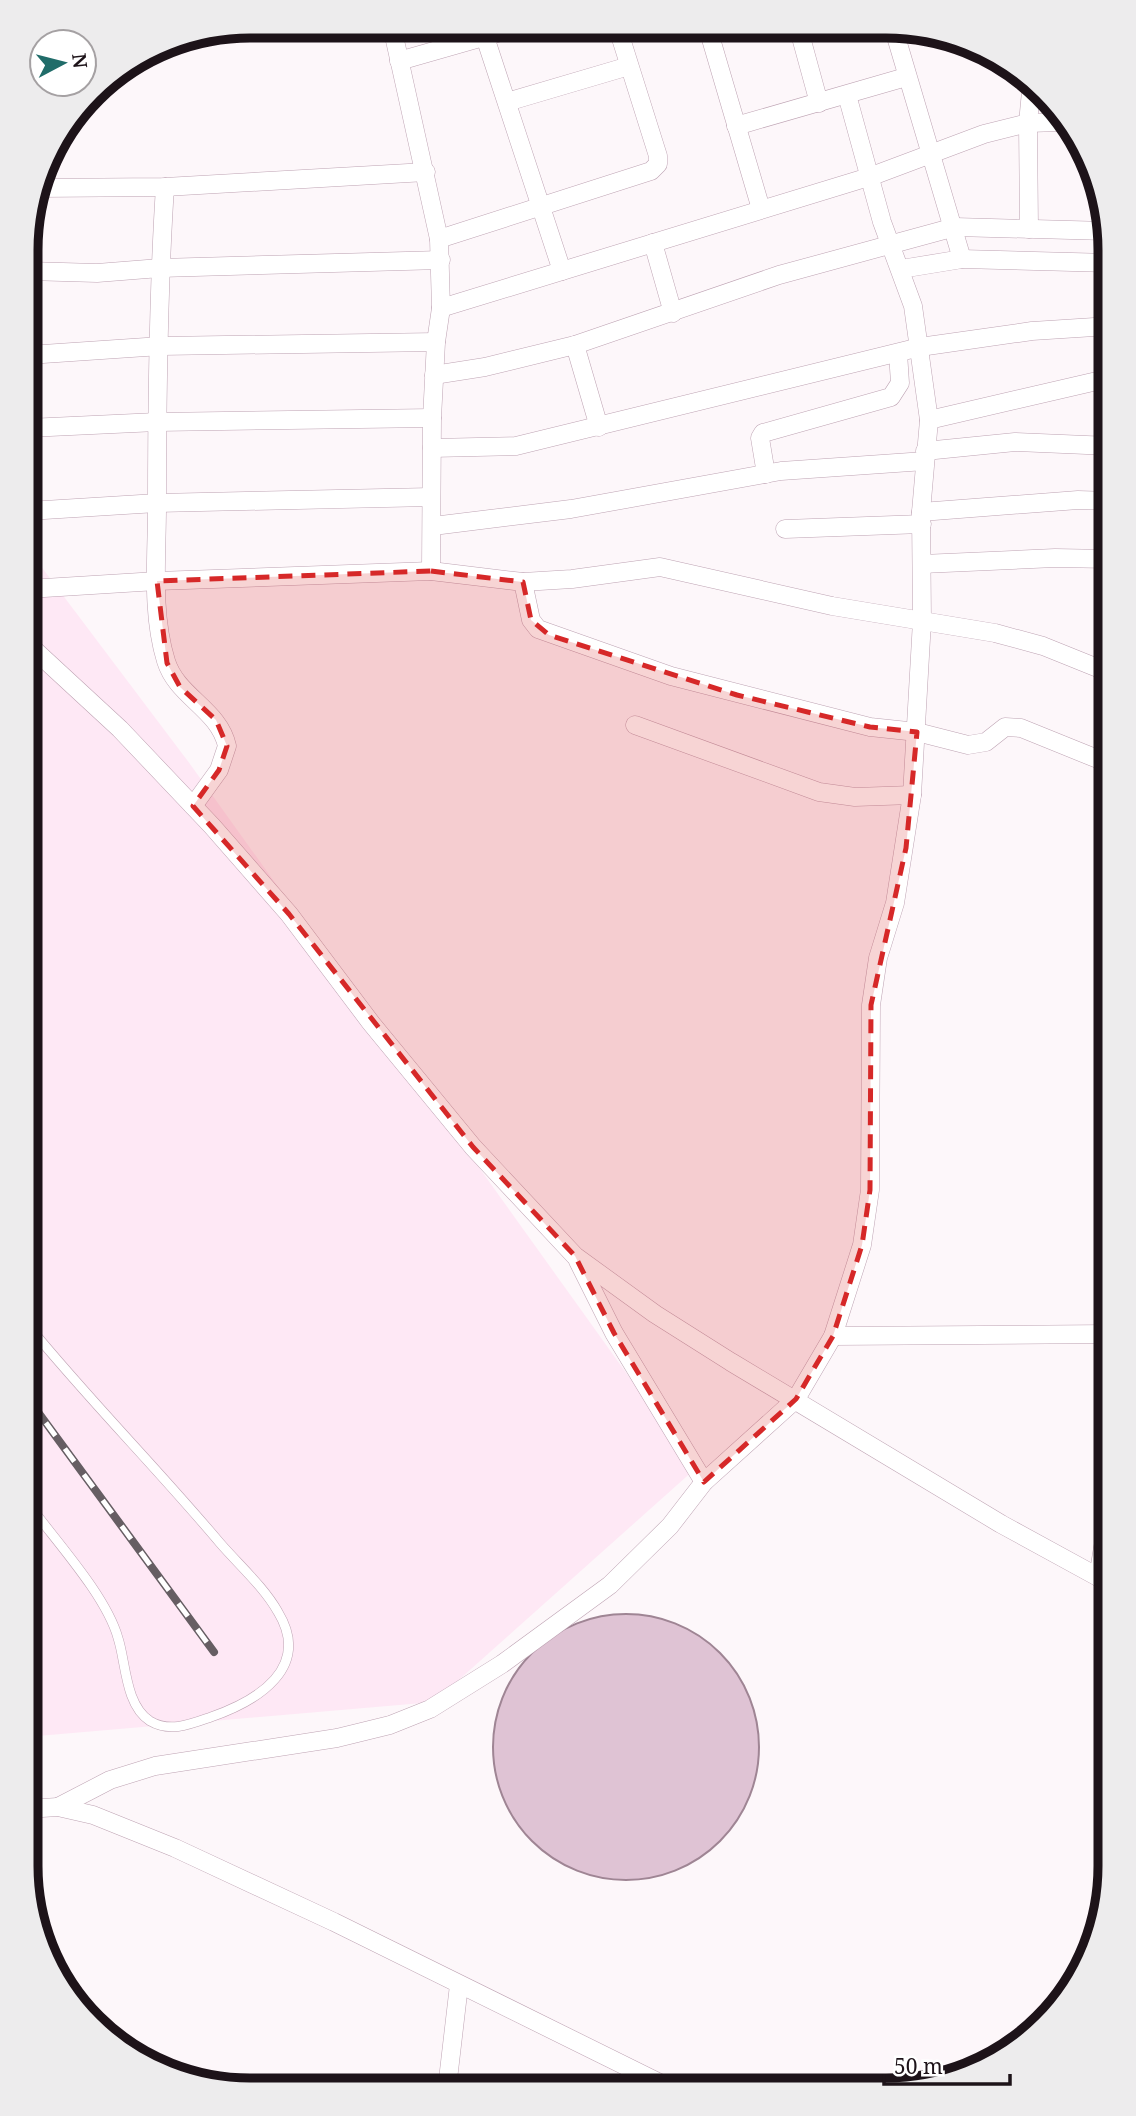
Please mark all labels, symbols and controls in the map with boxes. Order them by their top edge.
north arrow [28,28,98,98]
text: N [66,52,94,70]
scale bar [884,2042,1010,2086]
text: 50 m [894,2052,943,2080]

